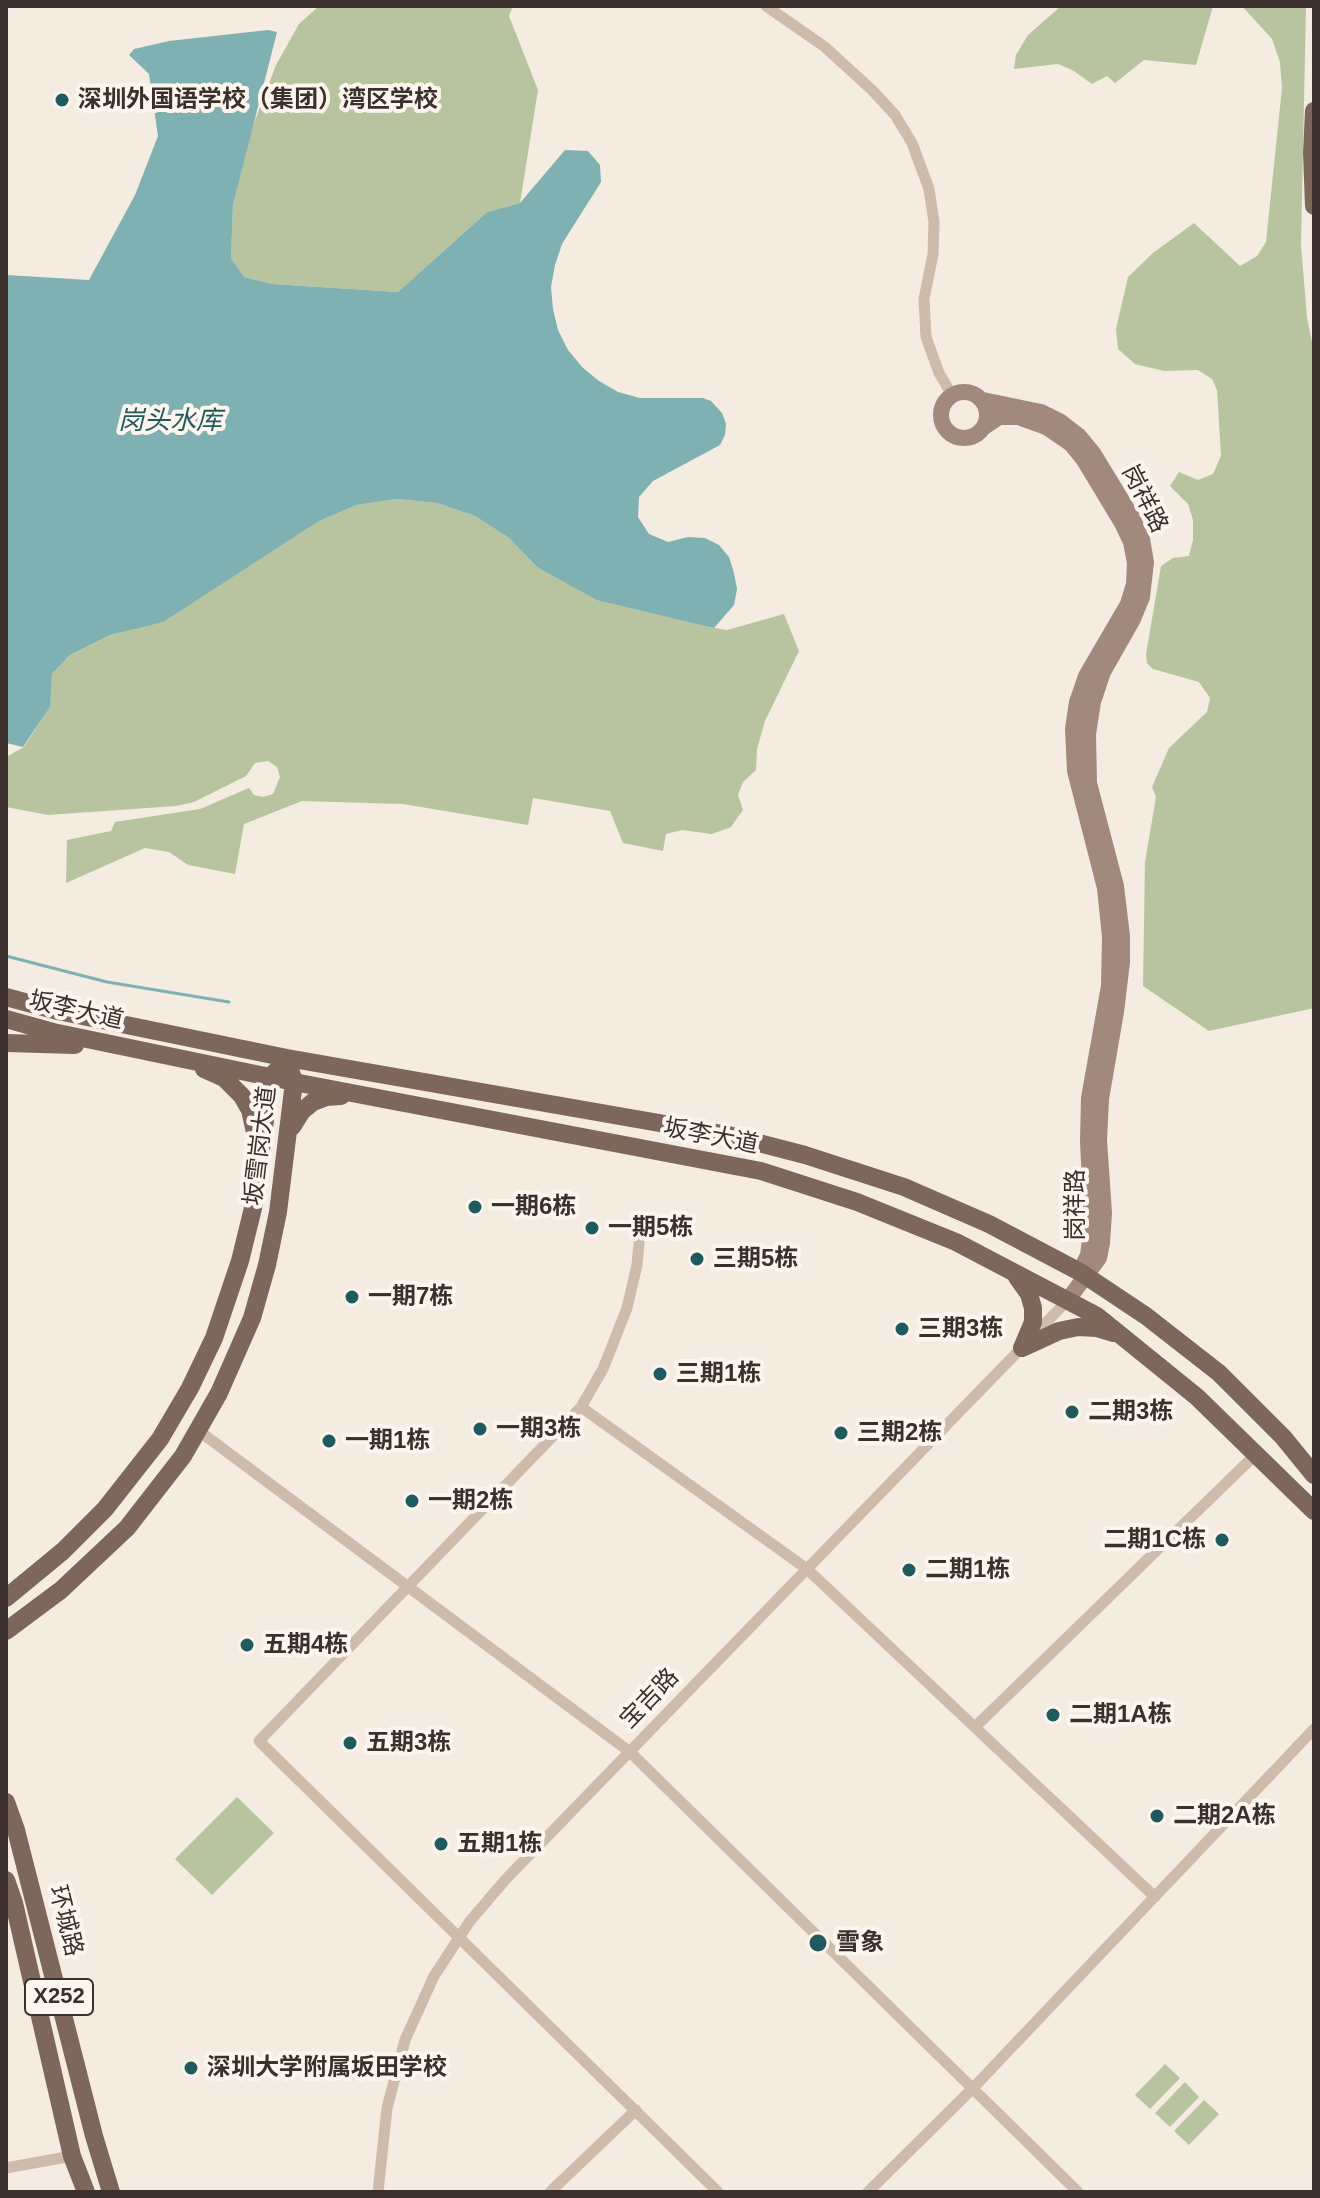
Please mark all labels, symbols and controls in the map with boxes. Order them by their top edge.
place label: 深圳外国语学校（集团）湾区学校 [78,86,438,114]
marker: 深圳外国语学校（集团）湾区学校 [53,91,71,109]
water label: 岗头水库 [118,406,222,438]
street label: 岗祥路 [1115,460,1173,538]
street label: 坂李大道 [26,986,126,1036]
street label: 坂雪岗大道 [239,1085,283,1207]
street label: 坂李大道 [661,1114,761,1160]
street label: 岗祥路 [1062,1169,1090,1241]
place label: 一期6栋 [491,1193,576,1221]
marker: 一期6栋 [466,1198,484,1216]
place label: 一期5栋 [608,1214,693,1242]
marker: 一期5栋 [583,1219,601,1237]
place label: 三期5栋 [713,1245,798,1273]
marker: 三期5栋 [688,1250,706,1268]
place label: 一期7栋 [368,1283,453,1311]
marker: 一期7栋 [343,1288,361,1306]
place label: 三期3栋 [918,1315,1003,1343]
marker: 三期3栋 [893,1320,911,1338]
place label: 三期1栋 [676,1360,761,1388]
marker: 三期1栋 [651,1365,669,1383]
place label: 二期3栋 [1088,1398,1173,1426]
marker: 二期3栋 [1063,1403,1081,1421]
place label: 一期3栋 [496,1415,581,1443]
place label: 三期2栋 [857,1419,942,1447]
marker: 一期3栋 [471,1420,489,1438]
marker: 三期2栋 [832,1424,850,1442]
place label: 一期1栋 [345,1427,430,1455]
marker: 一期1栋 [320,1432,338,1450]
place label: 一期2栋 [428,1487,513,1515]
marker: 一期2栋 [403,1492,421,1510]
place label: 二期1C栋 [1103,1526,1206,1554]
marker: 二期1C栋 [1213,1531,1231,1549]
place label: 二期1栋 [925,1556,1010,1584]
marker: 二期1栋 [900,1561,918,1579]
place label: 五期4栋 [263,1631,348,1659]
marker: 五期4栋 [238,1636,256,1654]
street label: 宝吉路 [615,1663,685,1735]
place label: 二期1A栋 [1069,1701,1172,1729]
marker: 二期1A栋 [1044,1706,1062,1724]
place label: 五期3栋 [366,1729,451,1757]
marker: 五期3栋 [341,1734,359,1752]
place label: 二期2A栋 [1173,1802,1276,1830]
marker: 二期2A栋 [1148,1807,1166,1825]
place label: 五期1栋 [457,1830,542,1858]
marker: 五期1栋 [432,1835,450,1853]
street label: 环城路 [42,1883,88,1959]
place label: 雪象 [836,1929,884,1957]
marker: 雪象 [807,1932,829,1954]
road number: X252 [25,1979,93,2015]
place label: 深圳大学附属坂田学校 [207,2054,447,2082]
marker: 深圳大学附属坂田学校 [182,2059,200,2077]

